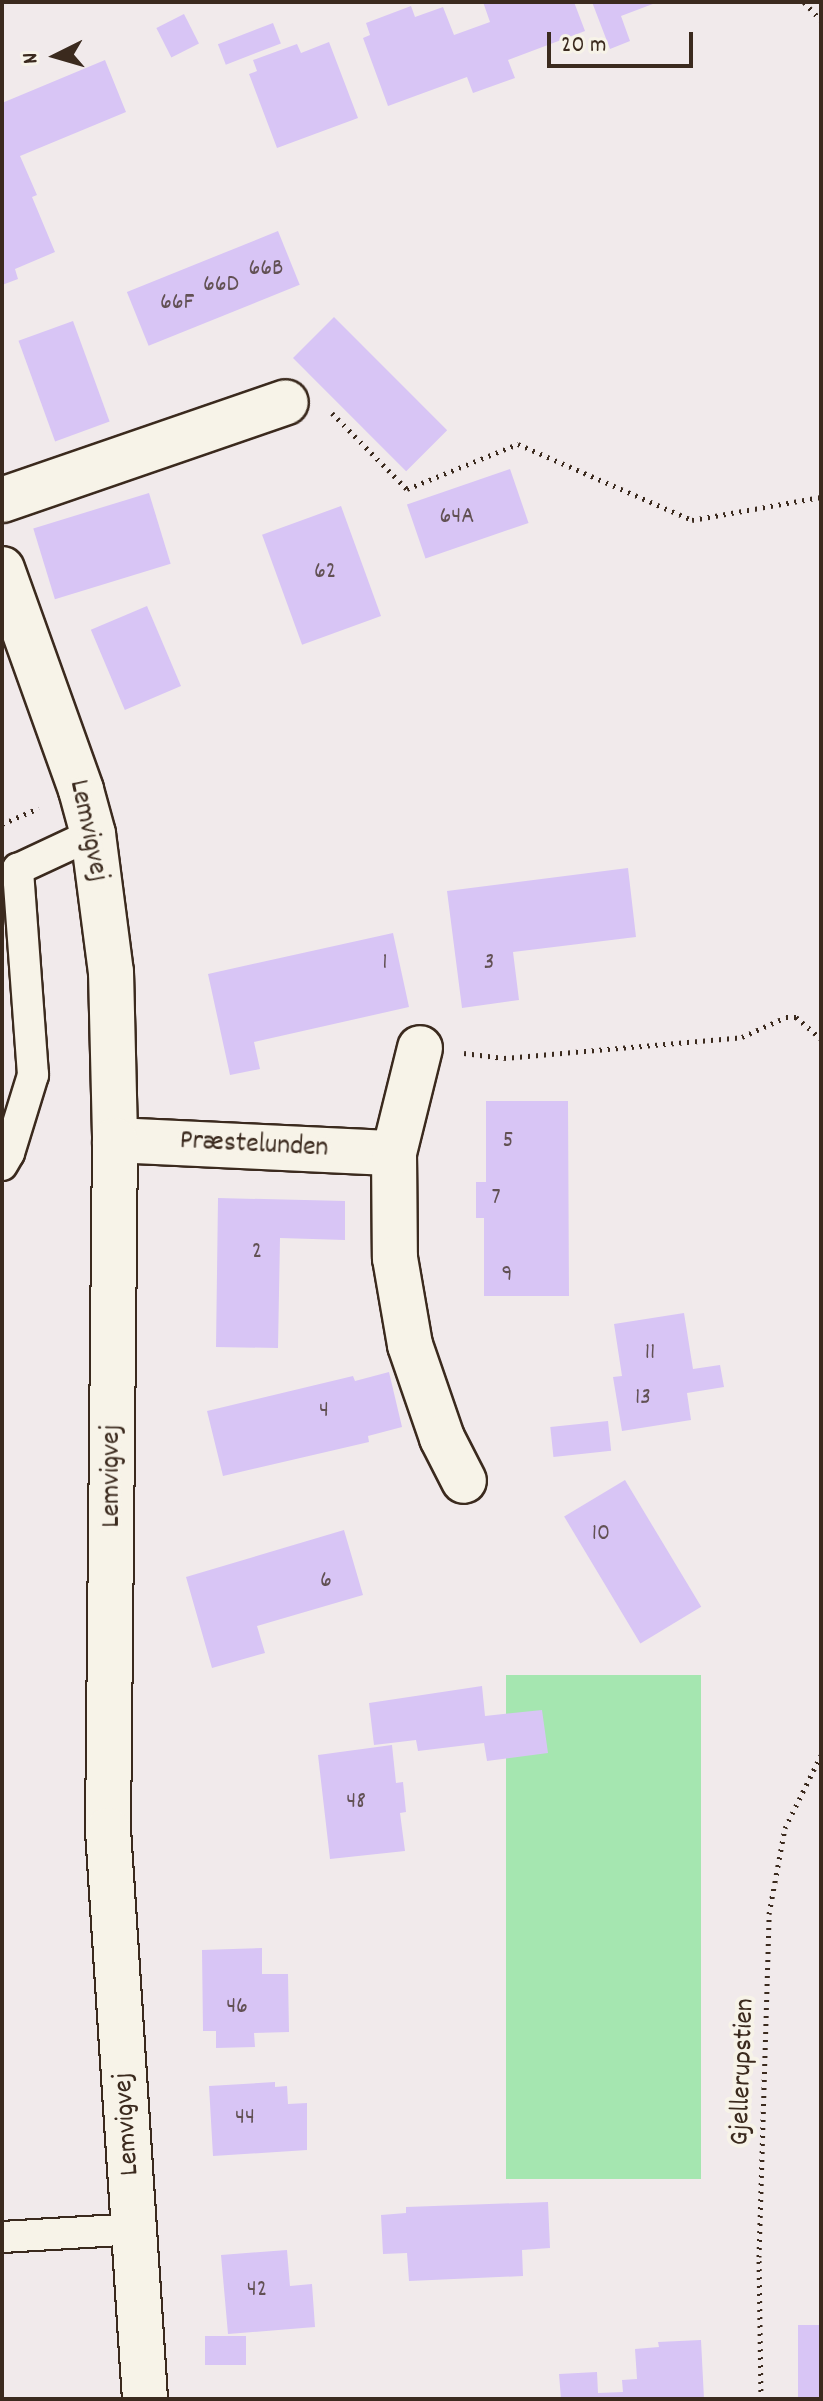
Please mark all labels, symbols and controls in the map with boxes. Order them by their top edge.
north arrow [16,16,96,96]
scale bar [551,16,697,66]
text: 20 m [561,29,607,63]
text: N [16,51,48,65]
house number: 66B [249,256,283,284]
house number: 66D [203,272,239,300]
house number: 66F [160,290,194,318]
house number: 64A [440,504,474,532]
house number: 62 [314,559,336,587]
street label: Lemvigvej [60,777,114,885]
house number: 1 [382,950,388,978]
house number: 3 [484,950,494,978]
street label: Præstelunden [179,1125,329,1167]
house number: 5 [502,1128,514,1156]
house number: 7 [491,1185,501,1213]
house number: 2 [252,1239,262,1267]
house number: 9 [502,1262,512,1290]
house number: 11 [645,1340,655,1368]
house number: 13 [635,1385,651,1413]
house number: 4 [319,1398,329,1426]
street label: Lemvigvej [96,1424,130,1528]
house number: 10 [592,1521,610,1549]
house number: 6 [320,1568,332,1596]
house number: 48 [346,1789,366,1817]
house number: 46 [226,1994,248,2022]
street label: Gjellerupstien [725,1998,763,2146]
street label: Lemvigvej [108,2071,148,2177]
house number: 44 [235,2105,255,2133]
house number: 42 [247,2277,267,2305]

